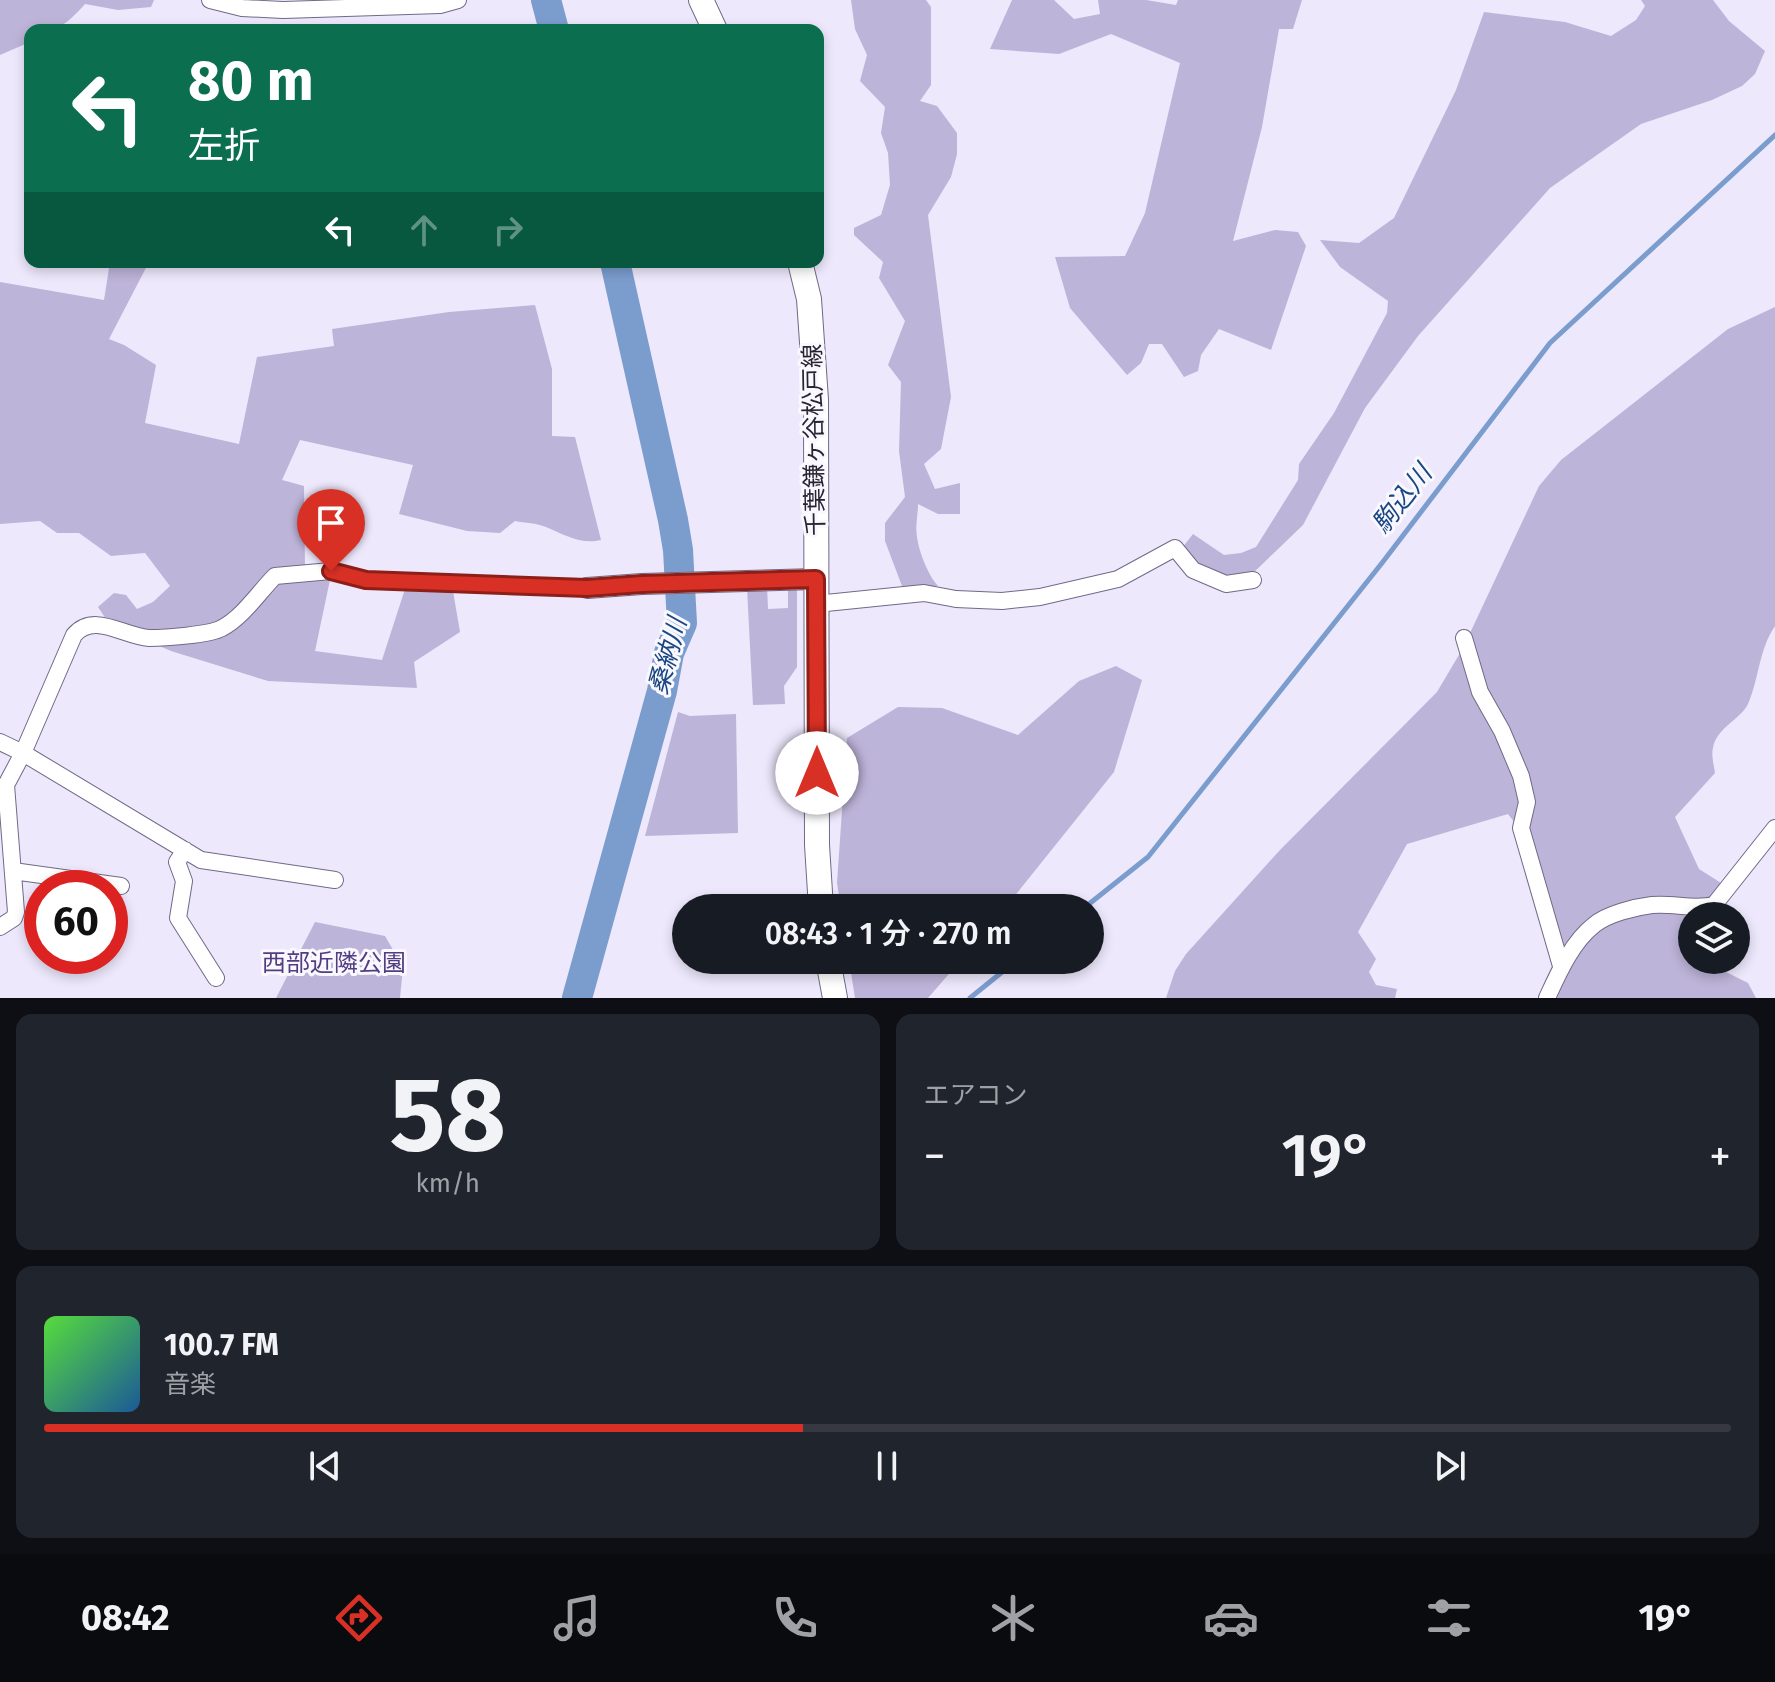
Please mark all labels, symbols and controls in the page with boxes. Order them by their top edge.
text: 80 m [188,48,314,115]
icon: left [56,56,160,160]
text: 左折 [188,124,260,168]
icon: left [318,208,362,252]
icon: ahead [402,208,446,252]
icon: right [486,208,530,252]
street label: 千葉鎌ヶ谷松戸線 [798,344,830,536]
water label: 駒込川 [1366,456,1440,539]
pin [297,489,365,571]
icon: arrive [309,501,353,545]
water label: 桑納川 [643,611,694,698]
position arrow [775,731,859,815]
speed limit sign: 60 [24,870,128,974]
map controls [1678,902,1750,974]
button: layers [1678,902,1750,974]
text: 08:43 · 1 分 · 270 m [765,916,1011,952]
park label: 西部近隣公園 [262,949,406,977]
text: 58 [390,1053,506,1178]
text: エアコン [924,1080,1028,1111]
text: 19° [1281,1120,1373,1192]
text: − [924,1130,946,1183]
text: + [1709,1130,1731,1183]
text: km/h [416,1168,480,1199]
text: 100.7 FM [164,1327,279,1363]
text: 音楽 [164,1369,216,1400]
icon: previous [303,1444,347,1488]
icon: pause [865,1444,909,1488]
icon: next [1428,1444,1472,1488]
icon: directions [331,1590,387,1646]
icon: music [549,1590,605,1646]
icon: phone [767,1590,823,1646]
icon: climate [985,1590,1041,1646]
icon: car [1203,1590,1259,1646]
icon: filters [1421,1590,1477,1646]
text: 08:42 [81,1596,170,1640]
text: 19° [1638,1596,1694,1640]

